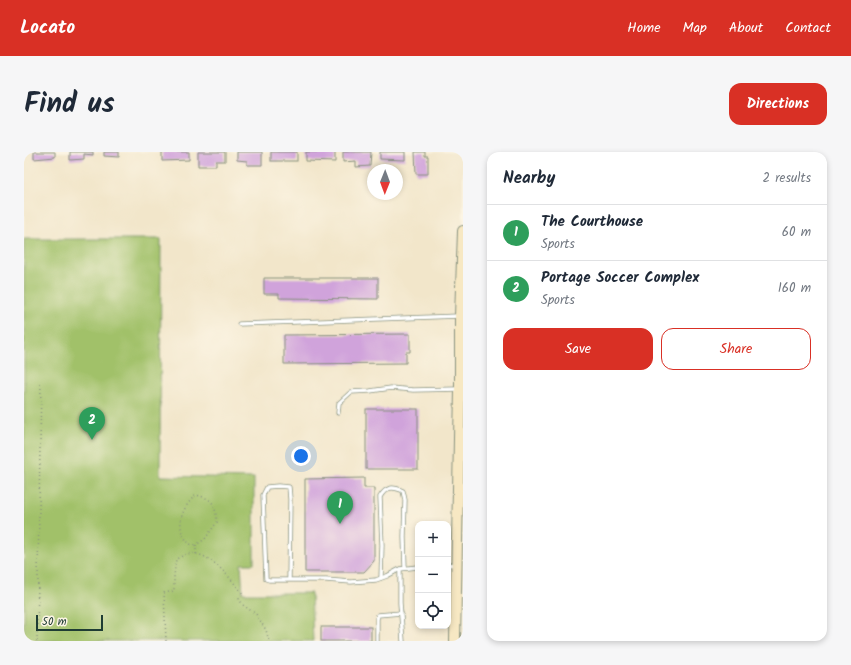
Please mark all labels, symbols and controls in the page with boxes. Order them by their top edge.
text: Locato [20,13,75,43]
text: Home [627,17,661,39]
text: Map [683,17,707,39]
text: About [729,17,763,39]
text: Contact [785,17,831,39]
text: Find us [24,82,115,127]
button: Directions [729,83,827,125]
north arrow [367,164,403,200]
text: Nearby [503,165,555,192]
text: 2 results [763,168,811,189]
text: The Courthouse [541,210,643,234]
text: 1 [514,222,518,243]
text: 60 m [782,222,811,243]
text: Sports [541,234,575,255]
text: Portage Soccer Complex [541,266,699,290]
text: 2 [512,278,520,299]
text: 160 m [778,278,811,299]
text: Sports [541,290,575,311]
button: Save [503,328,653,370]
button: Share [661,328,811,370]
pin: 2 [79,407,105,440]
your location [291,446,311,466]
pin: 1 [327,491,353,524]
map controls [415,521,451,629]
button: + [415,521,451,557]
button: − [415,557,451,593]
button: locate [415,593,451,629]
scale bar [36,613,103,632]
text: 50 m [42,613,67,631]

